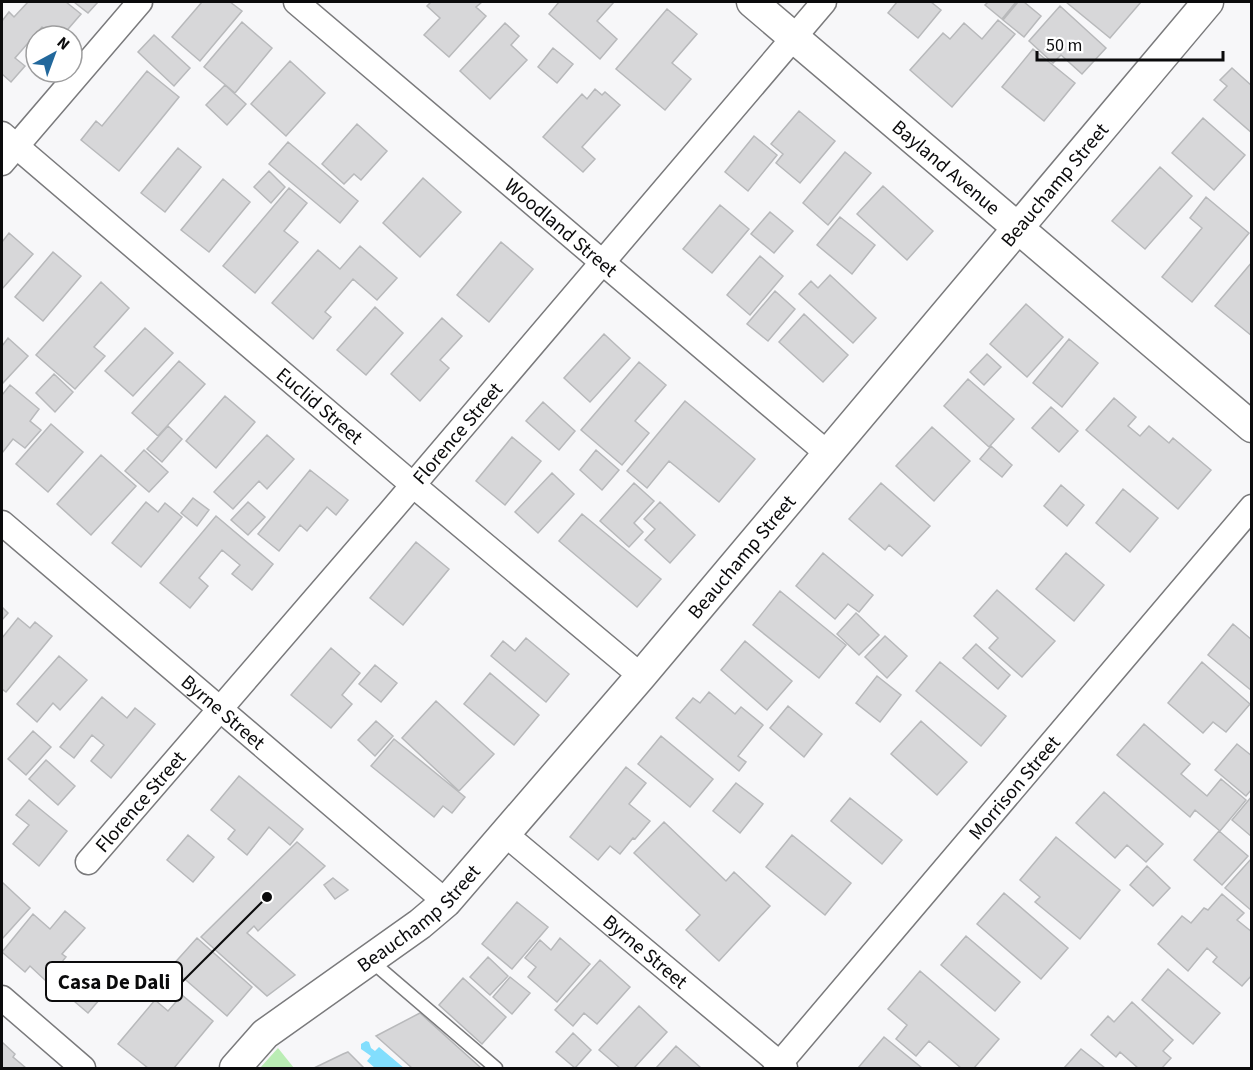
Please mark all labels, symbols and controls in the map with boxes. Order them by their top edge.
north arrow [24,24,84,84]
scale bar [1037,24,1223,62]
text: N [52,32,74,55]
text: 50 m [1046,33,1082,58]
street label: Bayland Avenue [885,114,1006,222]
street label: Beauchamp Street [995,117,1116,253]
street label: Woodland Street [498,172,623,284]
street label: Euclid Street [270,361,369,451]
street label: Florence Street [406,376,510,491]
street label: Beauchamp Street [682,489,803,625]
street label: Byrne Street [174,669,271,757]
street label: Morrison Street [963,730,1067,846]
street label: Florence Street [89,745,193,859]
street label: Beauchamp Street [352,859,487,979]
street label: Byrne Street [596,908,693,996]
callout: Casa De Dali [46,962,182,1001]
text: Casa De Dali [58,967,170,997]

